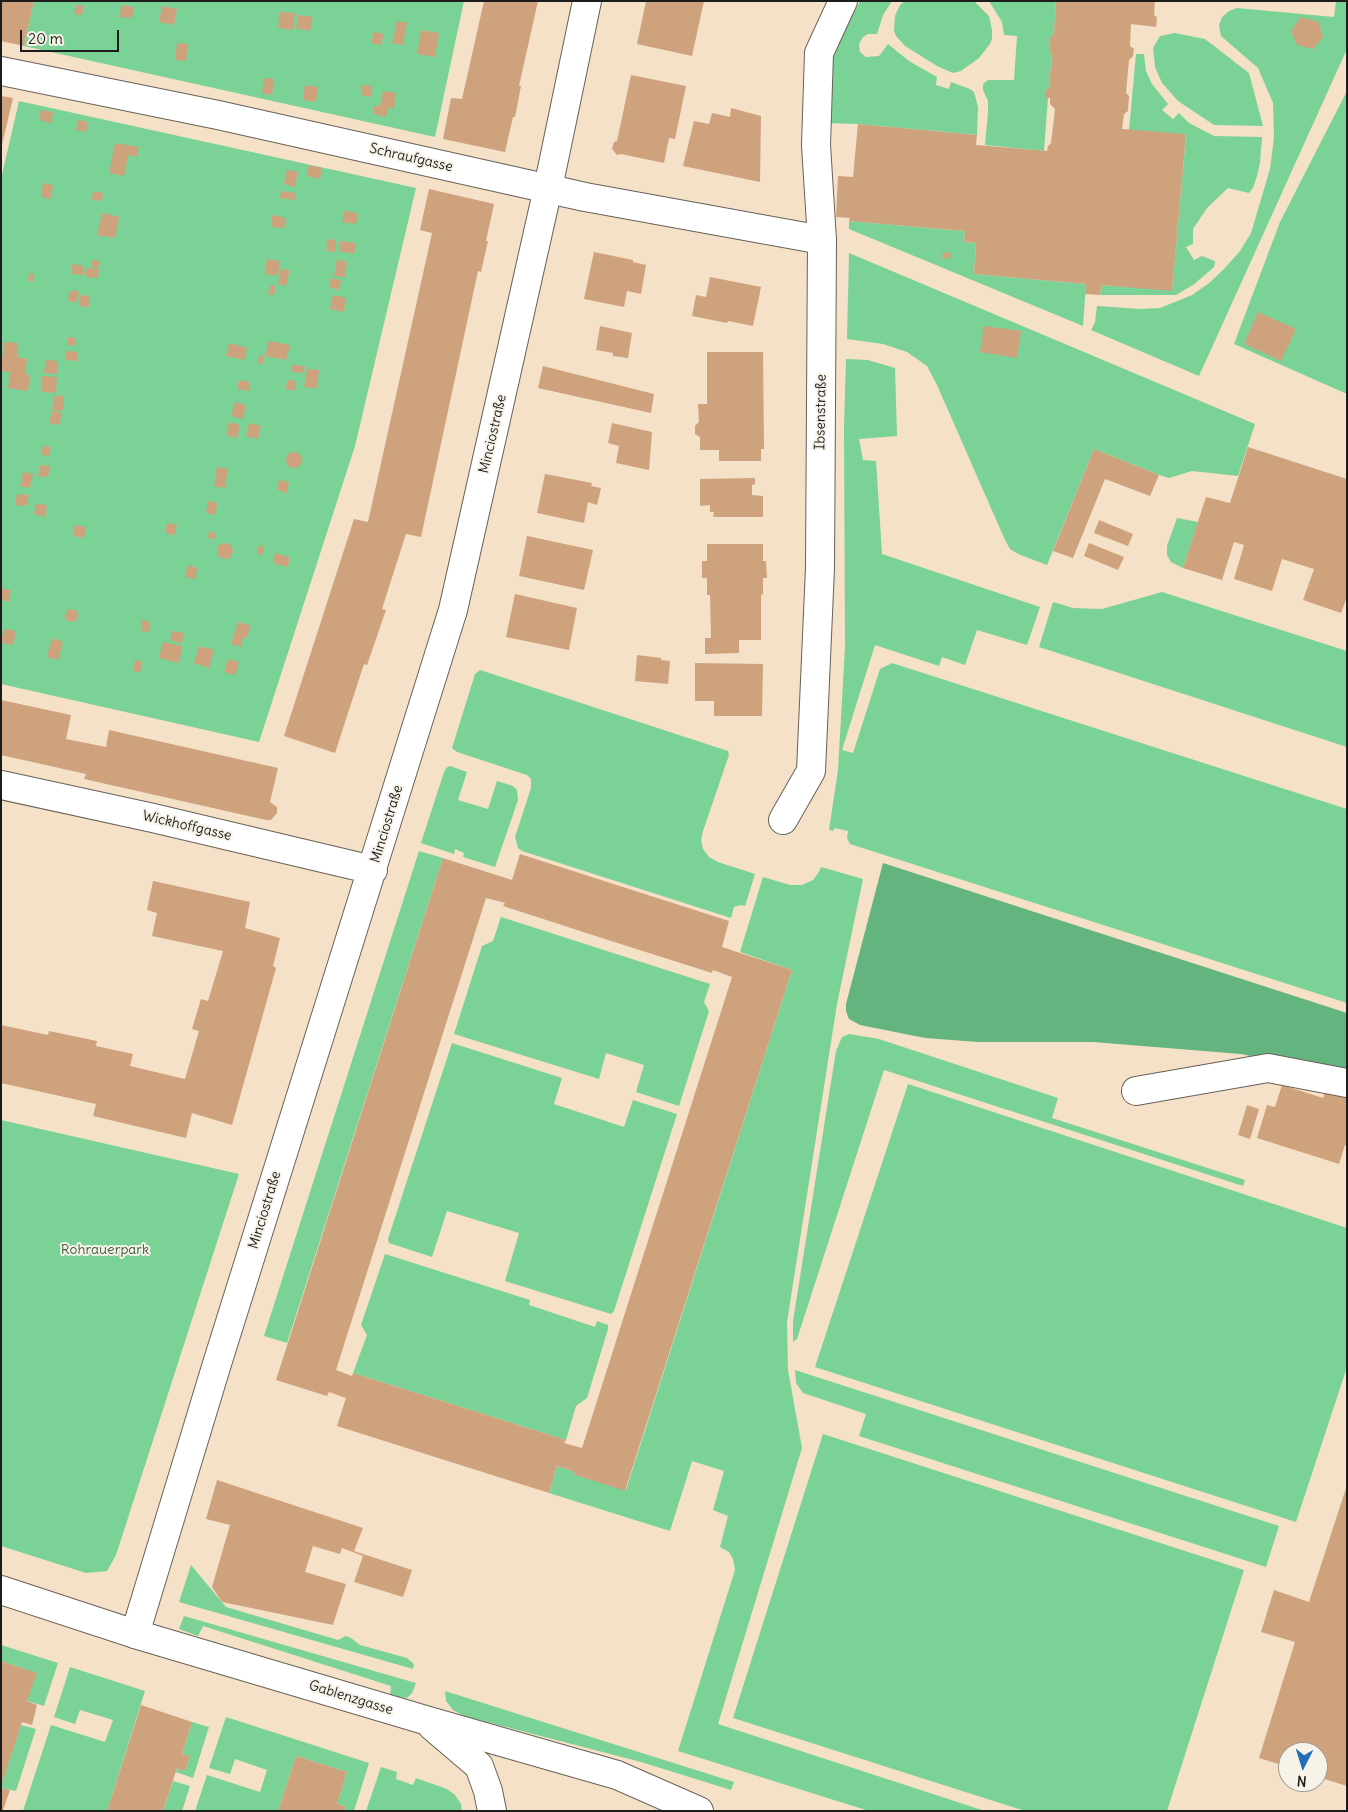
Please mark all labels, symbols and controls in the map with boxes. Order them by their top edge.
scale bar [22,20,121,52]
text: 20 m [28,29,63,48]
street label: Schraufgasse [368,140,454,176]
street label: Ibsenstraße [812,374,830,450]
street label: Minciostraße [476,393,510,475]
street label: Minciostraße [367,783,407,865]
street label: Wickhoffgasse [141,808,233,844]
street label: Minciostraße [245,1169,285,1251]
park label: Rohrauerpark [61,1242,149,1258]
street label: Gablenzgasse [307,1677,395,1719]
north arrow [1278,1742,1328,1792]
text: N [1296,1772,1307,1790]

